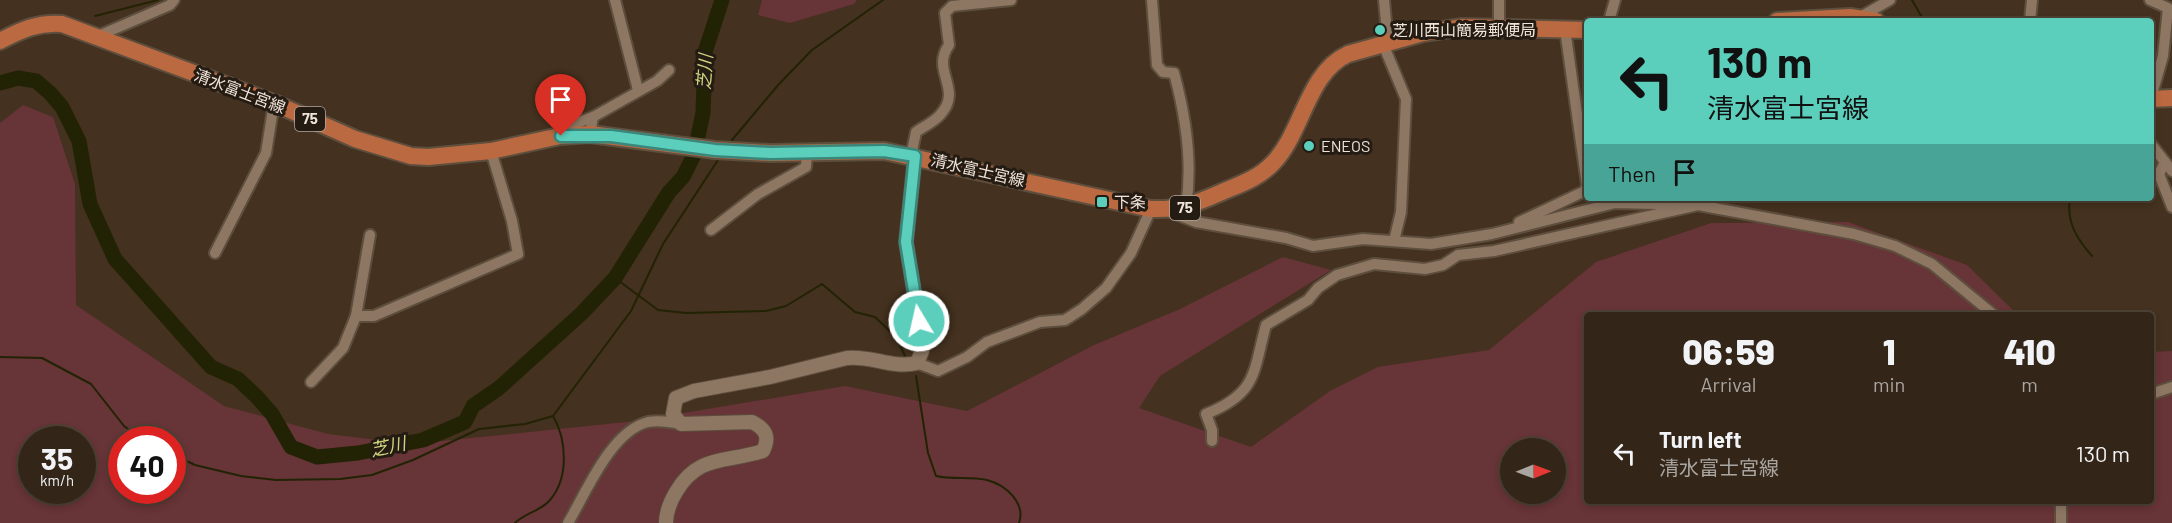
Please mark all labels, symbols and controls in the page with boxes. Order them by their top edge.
place label: 芝川西山簡易郵便局 [1392,20,1536,39]
marker: 芝川西山簡易郵便局 [1373,23,1387,37]
text: 130 m [1707,36,1812,86]
icon: left [1608,42,1686,120]
water label: 芝川 [692,51,716,91]
street label: 清水富士宮線 [192,64,288,117]
pin [535,74,586,136]
icon: arrive [544,83,577,116]
text: 清水富士宮線 [1707,91,1869,123]
road number: 75 [295,107,325,131]
place label: ENEOS [1321,136,1370,155]
marker: ENEOS [1302,139,1316,153]
street label: 清水富士宮線 [929,149,1027,190]
icon: arrive [1668,156,1701,189]
text: Then [1608,160,1656,186]
place label: 下条 [1114,192,1146,211]
marker: 下条 [1095,195,1109,209]
road number: 75 [1170,196,1200,220]
position arrow [887,289,951,353]
text: 06:59 [1682,329,1775,372]
text: 1 [1883,329,1895,372]
text: 410 [2003,329,2056,372]
text: Arrival [1700,372,1756,396]
text: min [1873,372,1905,396]
text: m [2021,372,2038,396]
speed limit sign: 40 [108,426,186,504]
text: Turn left [1659,426,1742,452]
water label: 芝川 [368,431,410,461]
icon: left [1608,437,1641,470]
north arrow [1500,438,1566,504]
map controls [1500,438,1566,504]
text: 35 [41,440,73,476]
text: 130 m [2076,440,2130,466]
text: 清水富士宮線 [1659,455,1779,479]
text: km/h [40,471,74,489]

